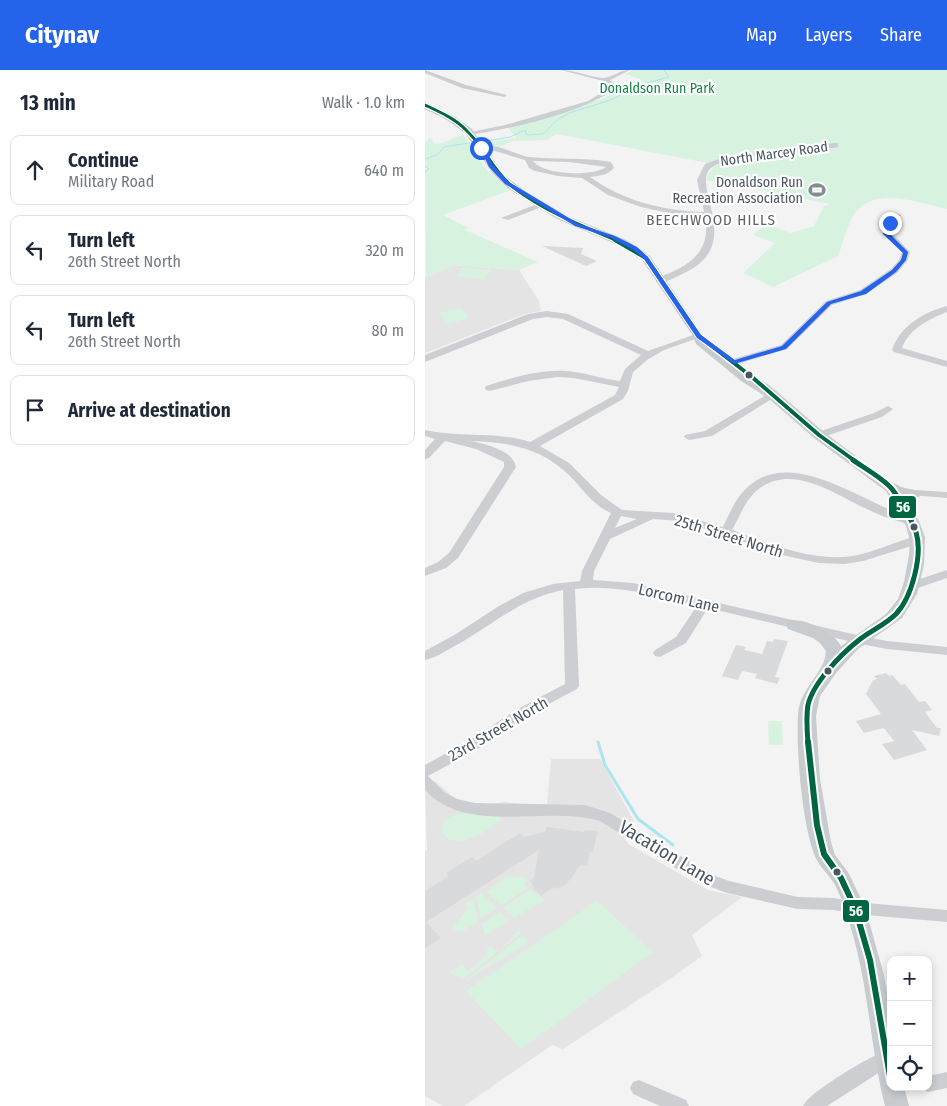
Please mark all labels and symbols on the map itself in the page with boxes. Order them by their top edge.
park label: Donaldson Run Park [599,80,715,97]
route start [470,137,493,160]
street label: North Marcey Road [719,138,829,170]
place label: Donaldson Run Recreation Association [673,174,803,207]
sports icon: Donaldson Run Recreation Association [807,180,827,200]
district label: BEECHWOOD HILLS [646,211,776,229]
route end [879,212,902,235]
unlabelled marker [744,370,754,380]
line badge: 56 [888,495,917,519]
text: 56 [896,499,910,516]
street label: 25th Street North [673,511,785,561]
unlabelled marker [909,522,919,532]
street label: Lorcom Lane [637,579,721,617]
unlabelled marker [823,666,833,676]
street label: 23rd Street North [445,693,551,765]
street label: Vacation Lane [615,815,719,891]
unlabelled marker [832,867,842,877]
line badge: 56 [842,899,870,923]
text: 56 [849,903,863,920]

